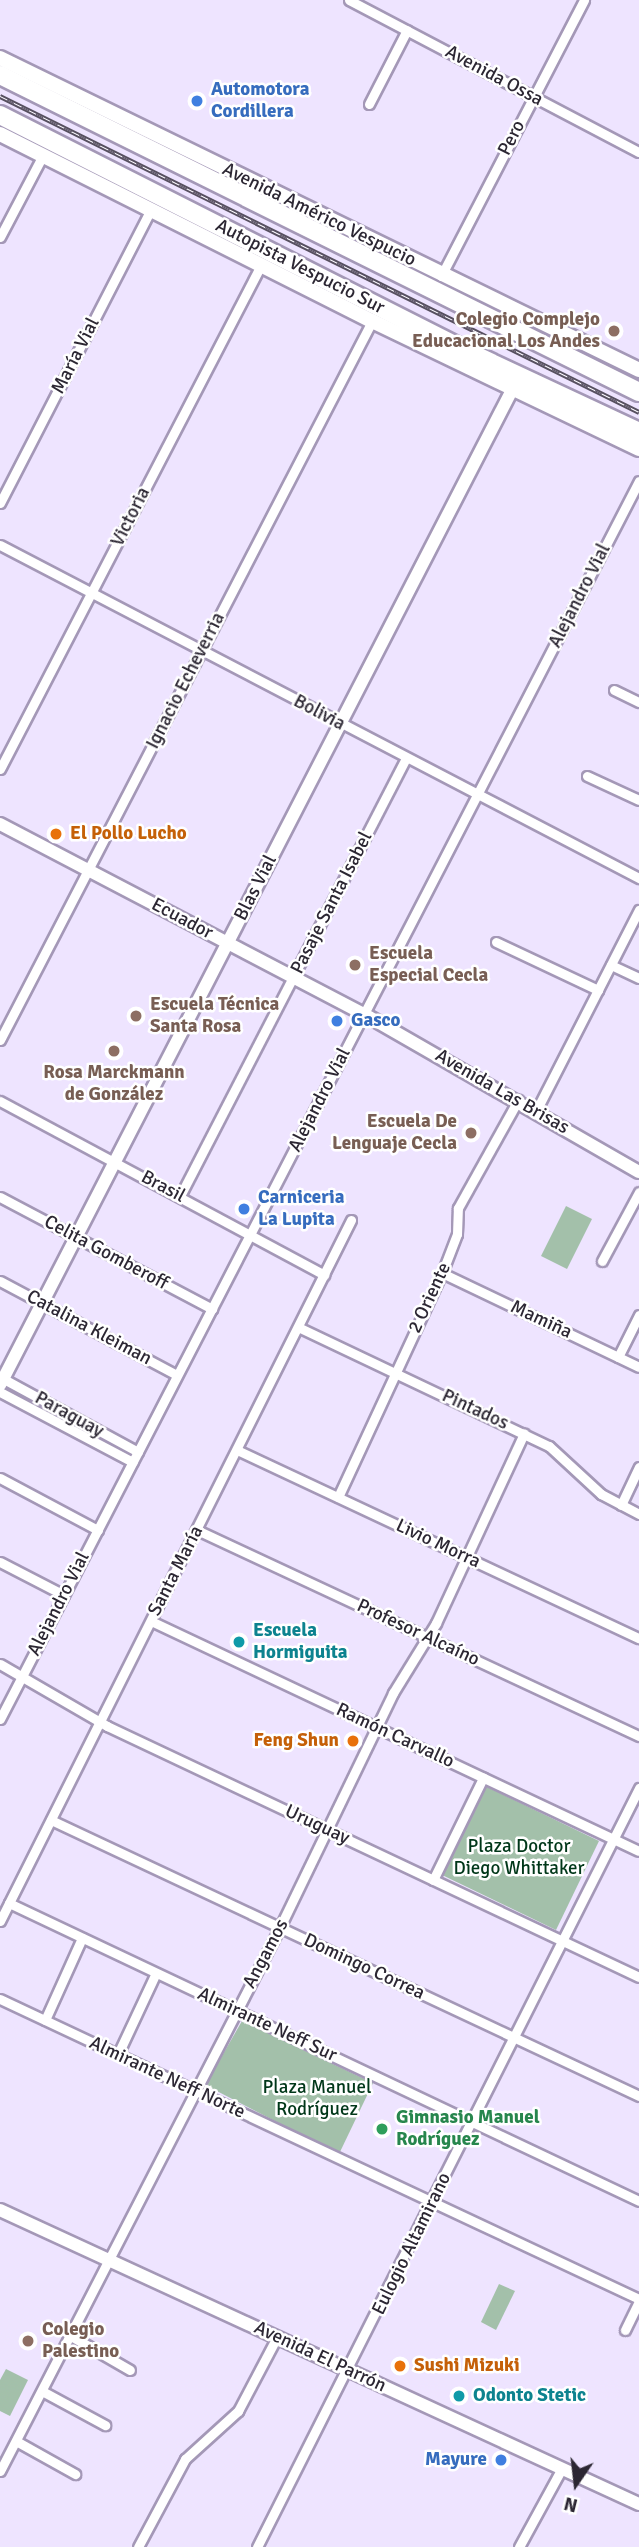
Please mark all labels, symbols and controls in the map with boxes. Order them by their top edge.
street label: Avenida Ossa [441,41,547,111]
place label: Automotora Cordillera [211,79,309,123]
marker: Automotora Cordillera [189,93,205,109]
street label: Pero [494,117,530,159]
street label: Avenida Américo Vespucio [218,158,420,272]
street label: Autopista Vespucio Sur [212,214,388,320]
place label: Colegio Complejo Educacional Los Andes [412,309,600,353]
street label: María Vial [47,314,105,398]
marker: Colegio Complejo Educacional Los Andes [606,323,622,339]
street label: Victoria [106,484,156,550]
street label: Alejandro Vial [544,540,616,652]
street label: Ignacio Echeverria [142,609,230,753]
street label: Bolivia [289,690,349,736]
place label: El Pollo Lucho [70,823,187,845]
marker: El Pollo Lucho [48,826,64,842]
street label: Pasaje Santa Isabel [286,828,378,978]
street label: Blas Vial [230,851,282,925]
street label: Ecuador [147,893,217,945]
place label: Escuela Especial Cecla [369,943,488,987]
marker: Escuela Especial Cecla [347,957,363,973]
place label: Escuela Técnica Santa Rosa [150,994,279,1038]
marker: Escuela Técnica Santa Rosa [128,1008,144,1024]
place label: Gasco [351,1010,400,1032]
marker: Gasco [329,1013,345,1029]
marker: Rosa Marckmann de González [106,1043,122,1059]
street label: Alejandro Vial [284,1044,356,1156]
street label: Avenida Las Brisas [431,1045,573,1139]
place label: Rosa Marckmann de González [43,1062,185,1106]
place label: Escuela De Lenguaje Cecla [332,1111,457,1155]
marker: Escuela De Lenguaje Cecla [463,1125,479,1141]
street label: Brasil [137,1166,189,1208]
place label: Carniceria La Lupita [258,1187,345,1231]
marker: Carniceria La Lupita [236,1201,252,1217]
street label: Celita Gomberoff [40,1211,172,1295]
street label: 2 Oriente [404,1259,456,1337]
street label: Catalina Kleiman [23,1285,155,1371]
street label: Mamiña [507,1296,575,1344]
street label: Pintados [438,1385,512,1435]
street label: Paraguay [31,1387,107,1443]
street label: Livio Morra [392,1514,484,1574]
street label: Santa María [144,1522,208,1620]
street label: Alejandro Vial [23,1548,95,1660]
street label: Profesor Alcaíno [353,1595,483,1671]
place label: Escuela Hormiguita [253,1620,348,1664]
marker: Escuela Hormiguita [231,1634,247,1650]
street label: Ramón Carvallo [332,1699,458,1773]
place label: Feng Shun [254,1730,339,1752]
marker: Feng Shun [345,1733,361,1749]
street label: Uruguay [281,1800,353,1850]
park label: Plaza Doctor Diego Whittaker [453,1836,585,1880]
street label: Angamos [238,1916,294,1992]
street label: Domingo Correa [300,1929,428,2005]
street label: Almirante Neff Sur [194,1983,340,2067]
street label: Almirante Neff Norte [85,2032,249,2124]
park label: Plaza Manuel Rodríguez [262,2077,372,2121]
place label: Gimnasio Manuel Rodríguez [396,2107,540,2151]
marker: Gimnasio Manuel Rodríguez [374,2121,390,2137]
street label: Eulogio Altamirano [368,2169,456,2319]
street label: Avenida El Parrón [250,2316,390,2398]
place label: Colegio Palestino [42,2319,119,2363]
marker: Colegio Palestino [20,2333,36,2349]
place label: Sushi Mizuki [414,2355,520,2377]
marker: Sushi Mizuki [392,2358,408,2374]
place label: Odonto Stetic [473,2385,586,2407]
marker: Odonto Stetic [451,2388,467,2404]
place label: Mayure [425,2449,487,2471]
north arrow [541,2449,611,2519]
marker: Mayure [493,2452,509,2468]
text: N [562,2491,580,2518]

